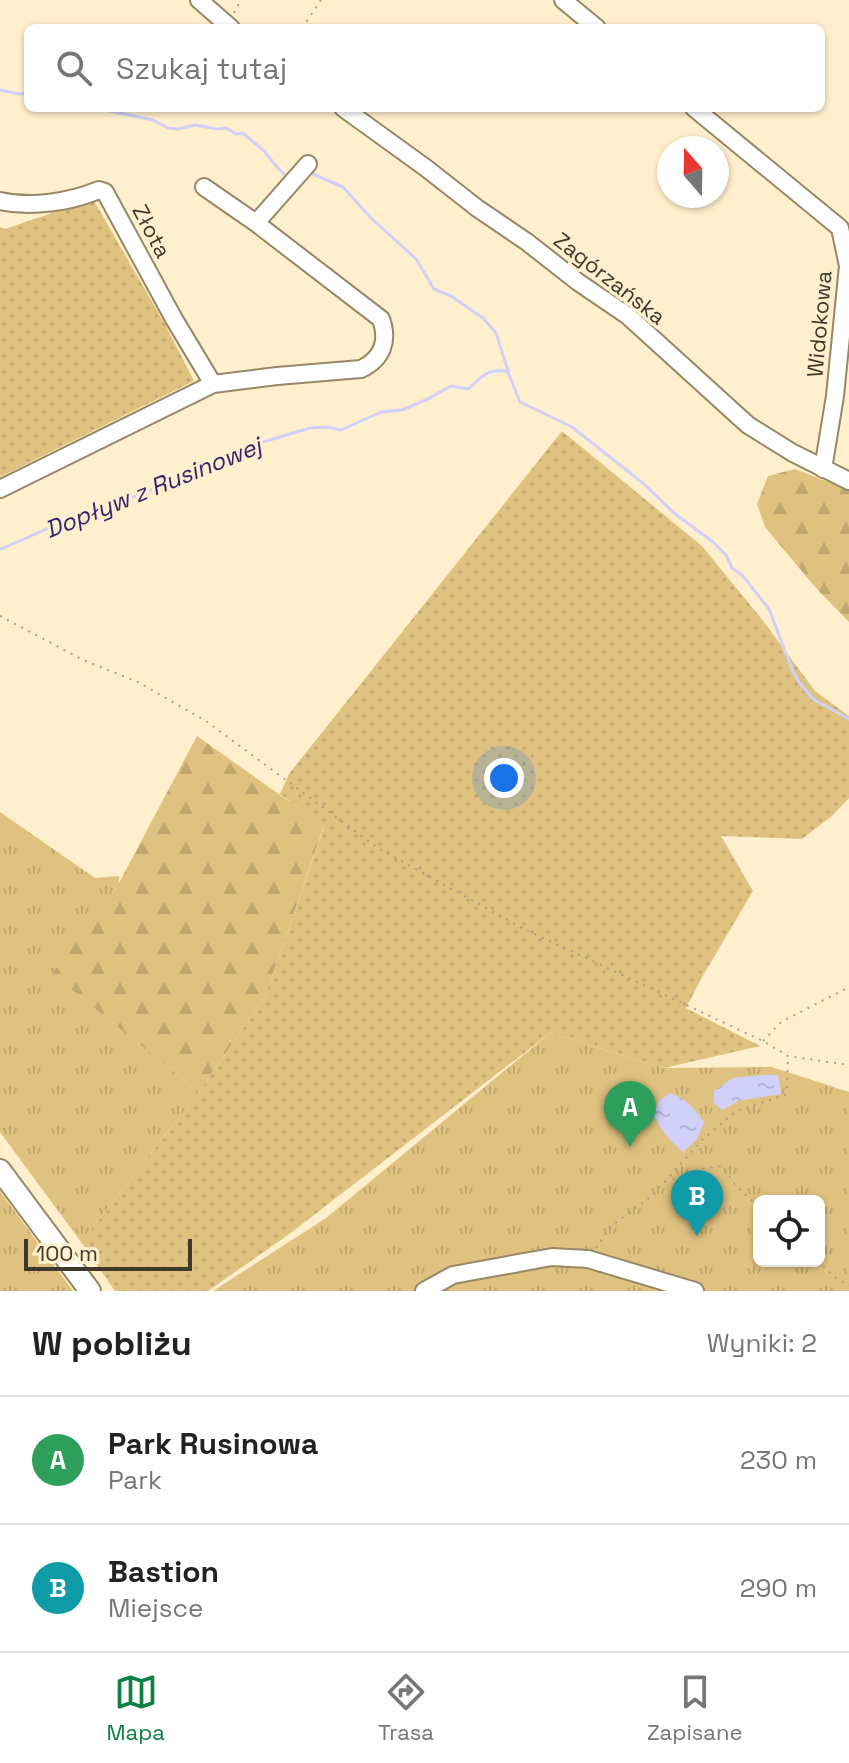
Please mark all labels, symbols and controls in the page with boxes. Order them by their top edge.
search box [24,24,825,112]
icon: search [52,46,96,90]
text: Szukaj tutaj [116,49,287,88]
north arrow [657,136,729,208]
street label: Złota [126,199,178,263]
street label: Zagórzańska [548,226,672,331]
street label: Widokowa [800,269,838,379]
water label: Dopływ z Rusinowej [40,429,268,545]
your location [484,758,524,798]
pin: A [604,1081,656,1147]
pin: B [671,1170,723,1236]
map controls [753,1195,825,1267]
button: locate [753,1195,825,1267]
scale bar [24,1235,192,1271]
text: 100 m [36,1239,98,1267]
text: W pobliżu [32,1322,192,1365]
text: Wyniki: 2 [707,1326,817,1360]
text: Park Rusinowa [108,1424,318,1463]
text: A [50,1443,66,1477]
text: 230 m [740,1443,817,1477]
text: Park [108,1463,162,1497]
text: Bastion [108,1552,219,1591]
text: B [49,1571,67,1605]
text: 290 m [740,1571,817,1605]
text: Miejsce [108,1591,203,1625]
tab: Mapa [107,1670,165,1746]
tab: Trasa [378,1670,434,1746]
tab: Zapisane [647,1670,743,1746]

